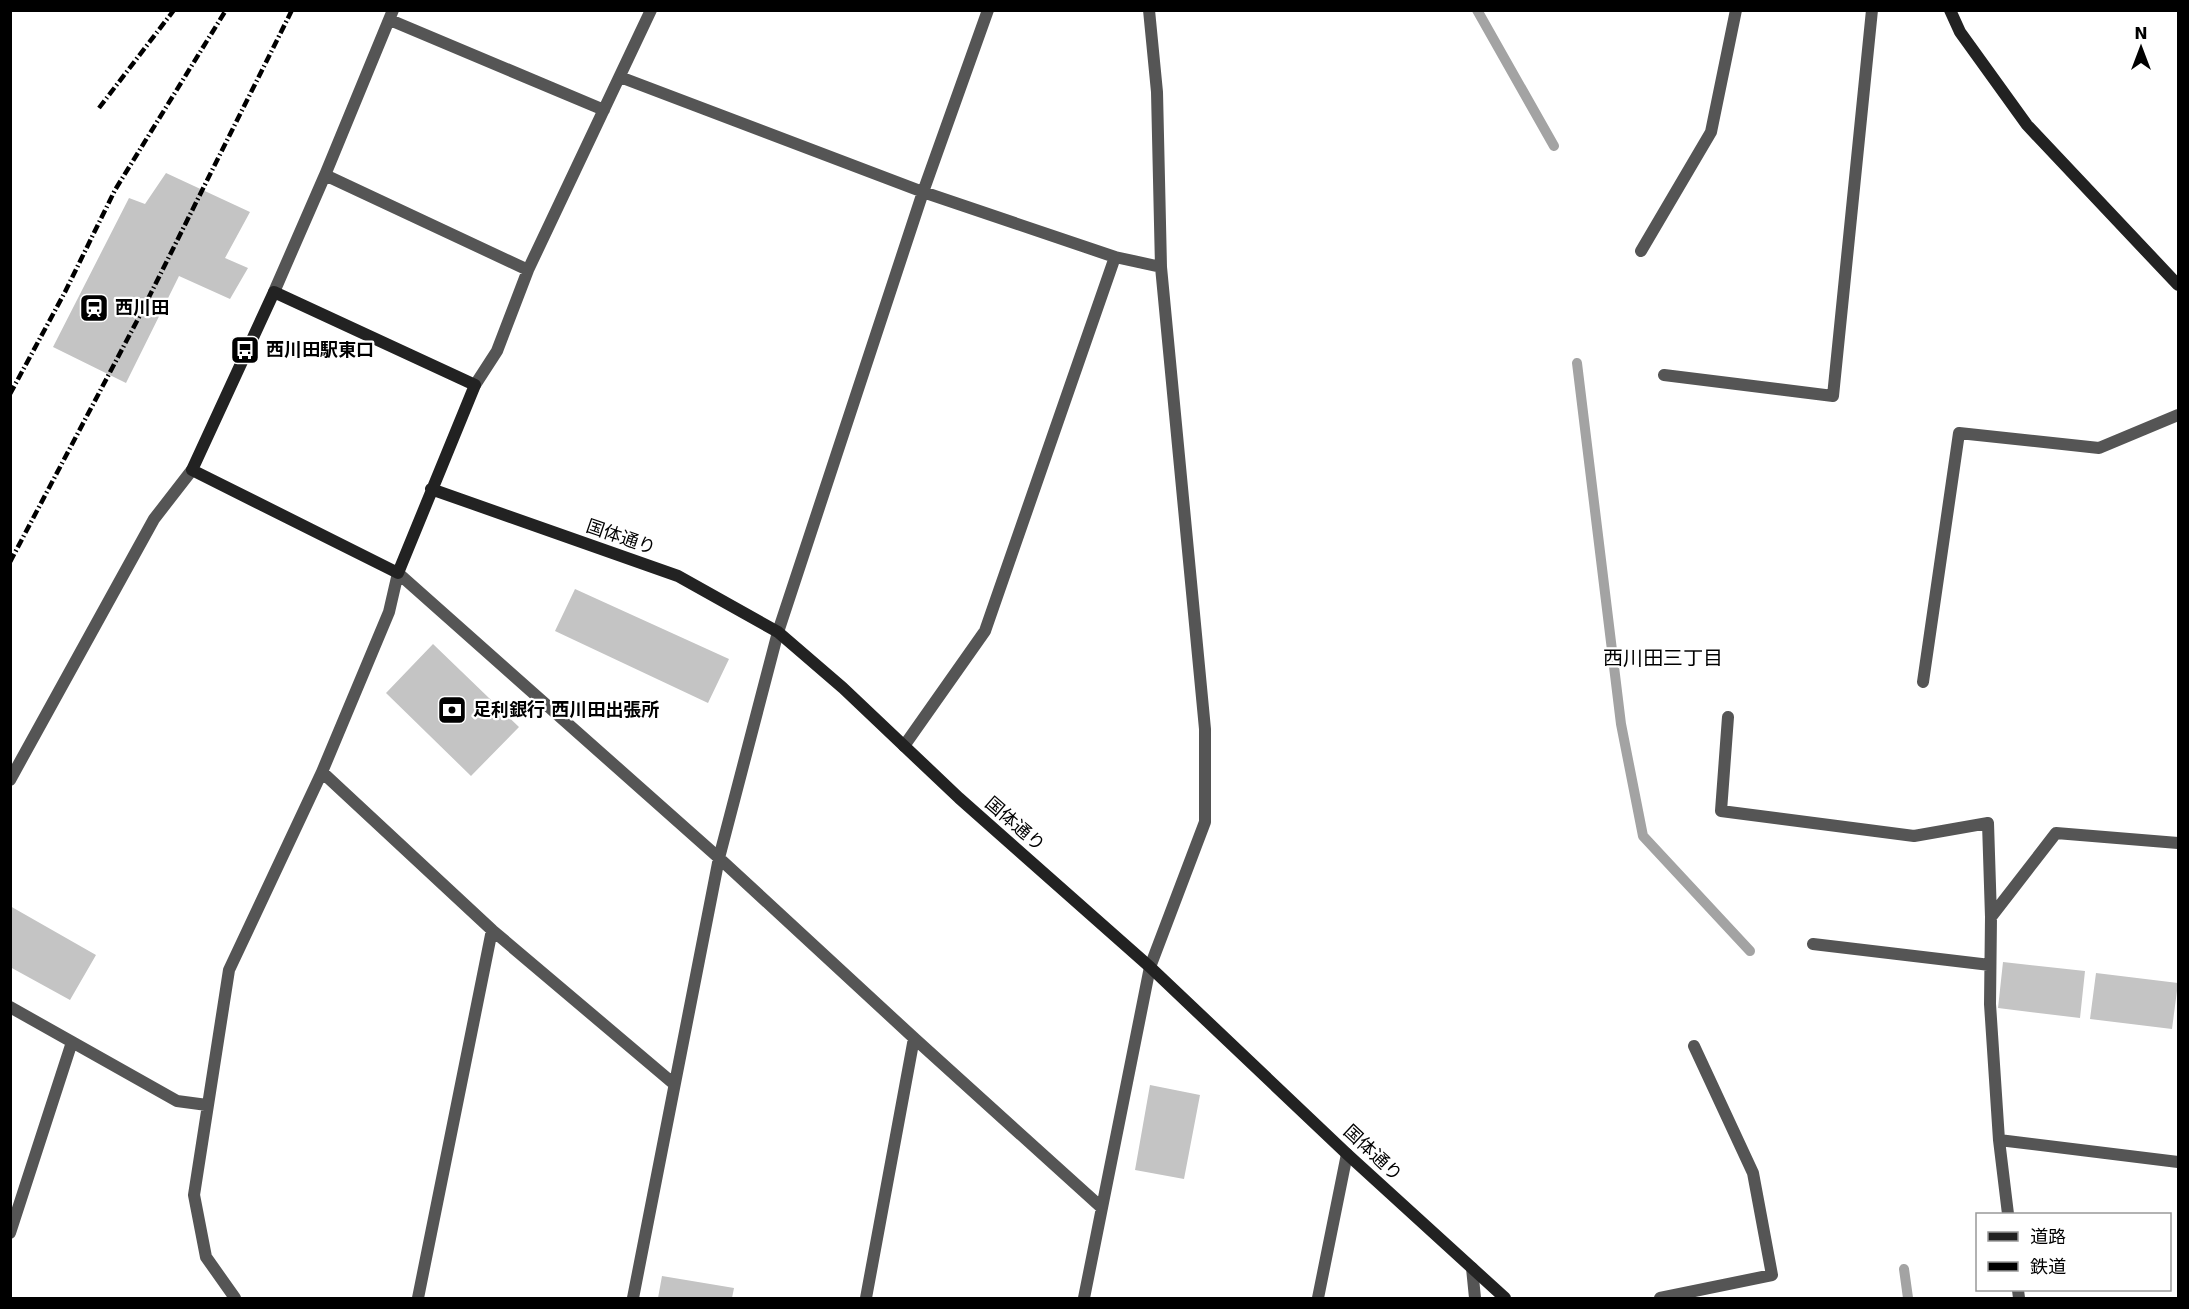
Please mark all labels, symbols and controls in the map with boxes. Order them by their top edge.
north arrow [2111,18,2171,78]
text: N [2134,24,2148,43]
station icon: 西川田 [78,292,110,324]
place label: 西川田 [115,297,169,318]
bus stop icon: 西川田駅東口 [229,334,261,366]
place label: 西川田駅東口 [266,339,374,360]
street label: 国体通り [584,515,659,558]
district label: 西川田三丁目 [1603,646,1723,670]
bank icon: 足利銀行 西川田出張所 [436,694,468,726]
place label: 足利銀行 西川田出張所 [473,699,659,720]
street label: 国体通り [981,792,1049,855]
street label: 国体通り [1340,1120,1407,1185]
legend [1976,1213,2171,1291]
text: 道路 [2030,1226,2066,1247]
text: 鉄道 [2030,1256,2066,1277]

